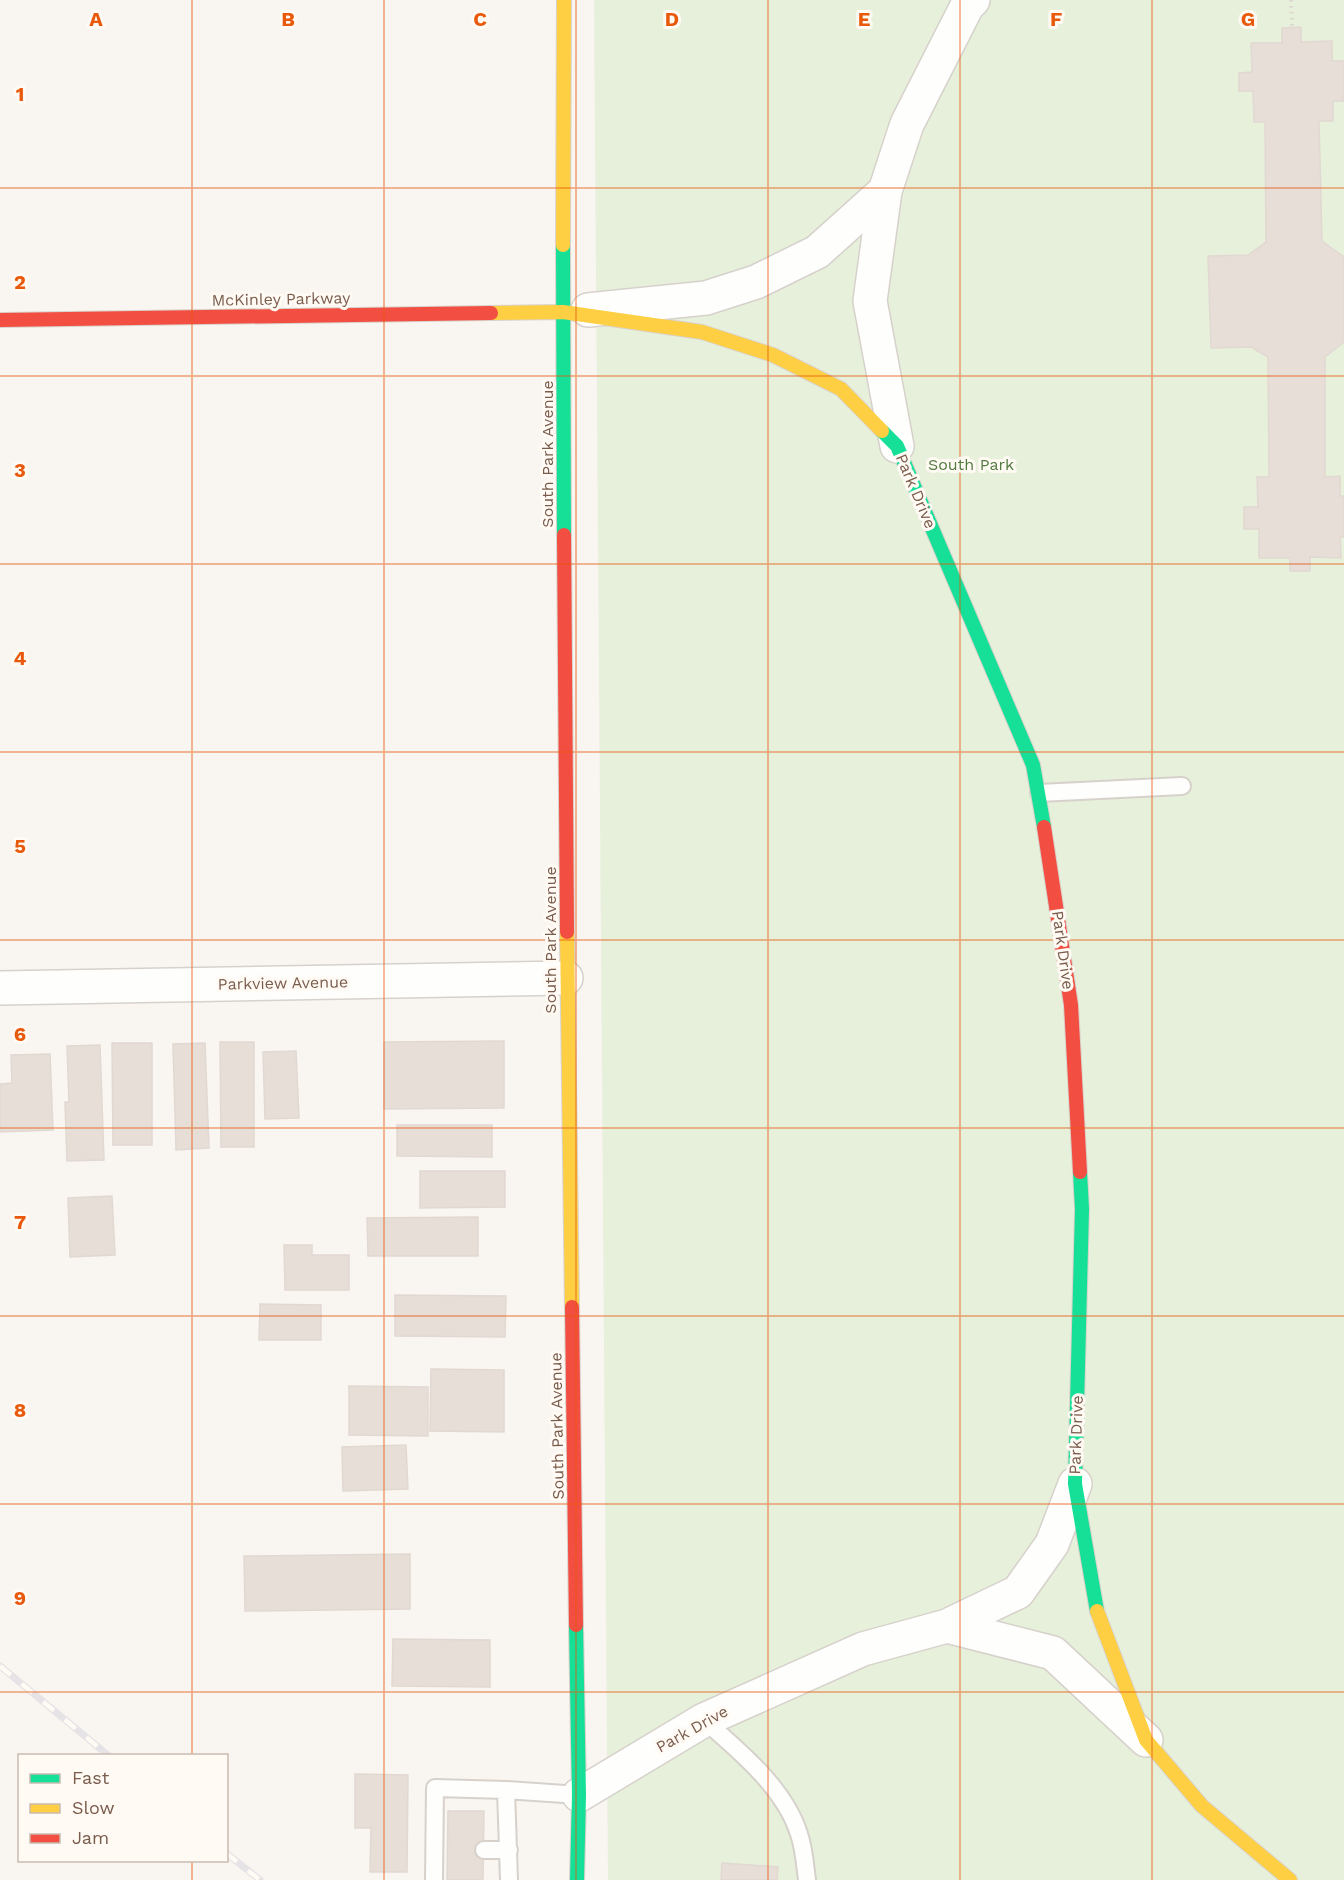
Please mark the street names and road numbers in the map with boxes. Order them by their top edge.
street label: McKinley Parkway [212,288,351,310]
street label: South Park Avenue [538,380,557,528]
street label: Park Drive [892,451,940,531]
street label: South Park Avenue [541,866,560,1014]
street label: Park Drive [1048,909,1078,991]
street label: Parkview Avenue [218,972,348,994]
street label: South Park Avenue [546,1352,568,1500]
street label: Park Drive [1065,1395,1087,1475]
street label: Park Drive [653,1701,731,1757]

